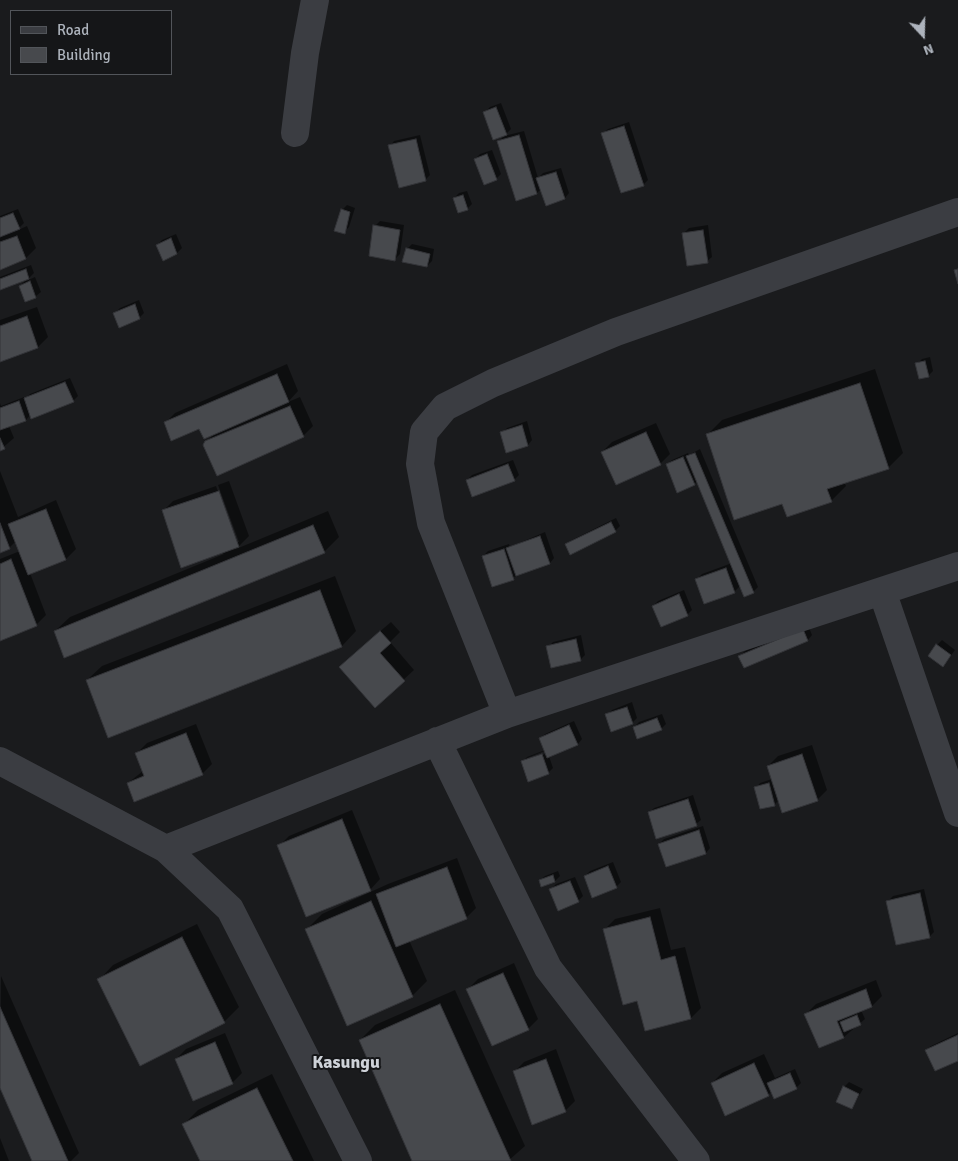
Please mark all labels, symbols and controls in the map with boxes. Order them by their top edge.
legend [10,10,172,75]
north arrow [898,10,948,60]
text: Road [57,21,89,39]
text: N [921,40,936,59]
text: Building [57,46,111,64]
district label: Kasungu [312,1052,380,1074]

